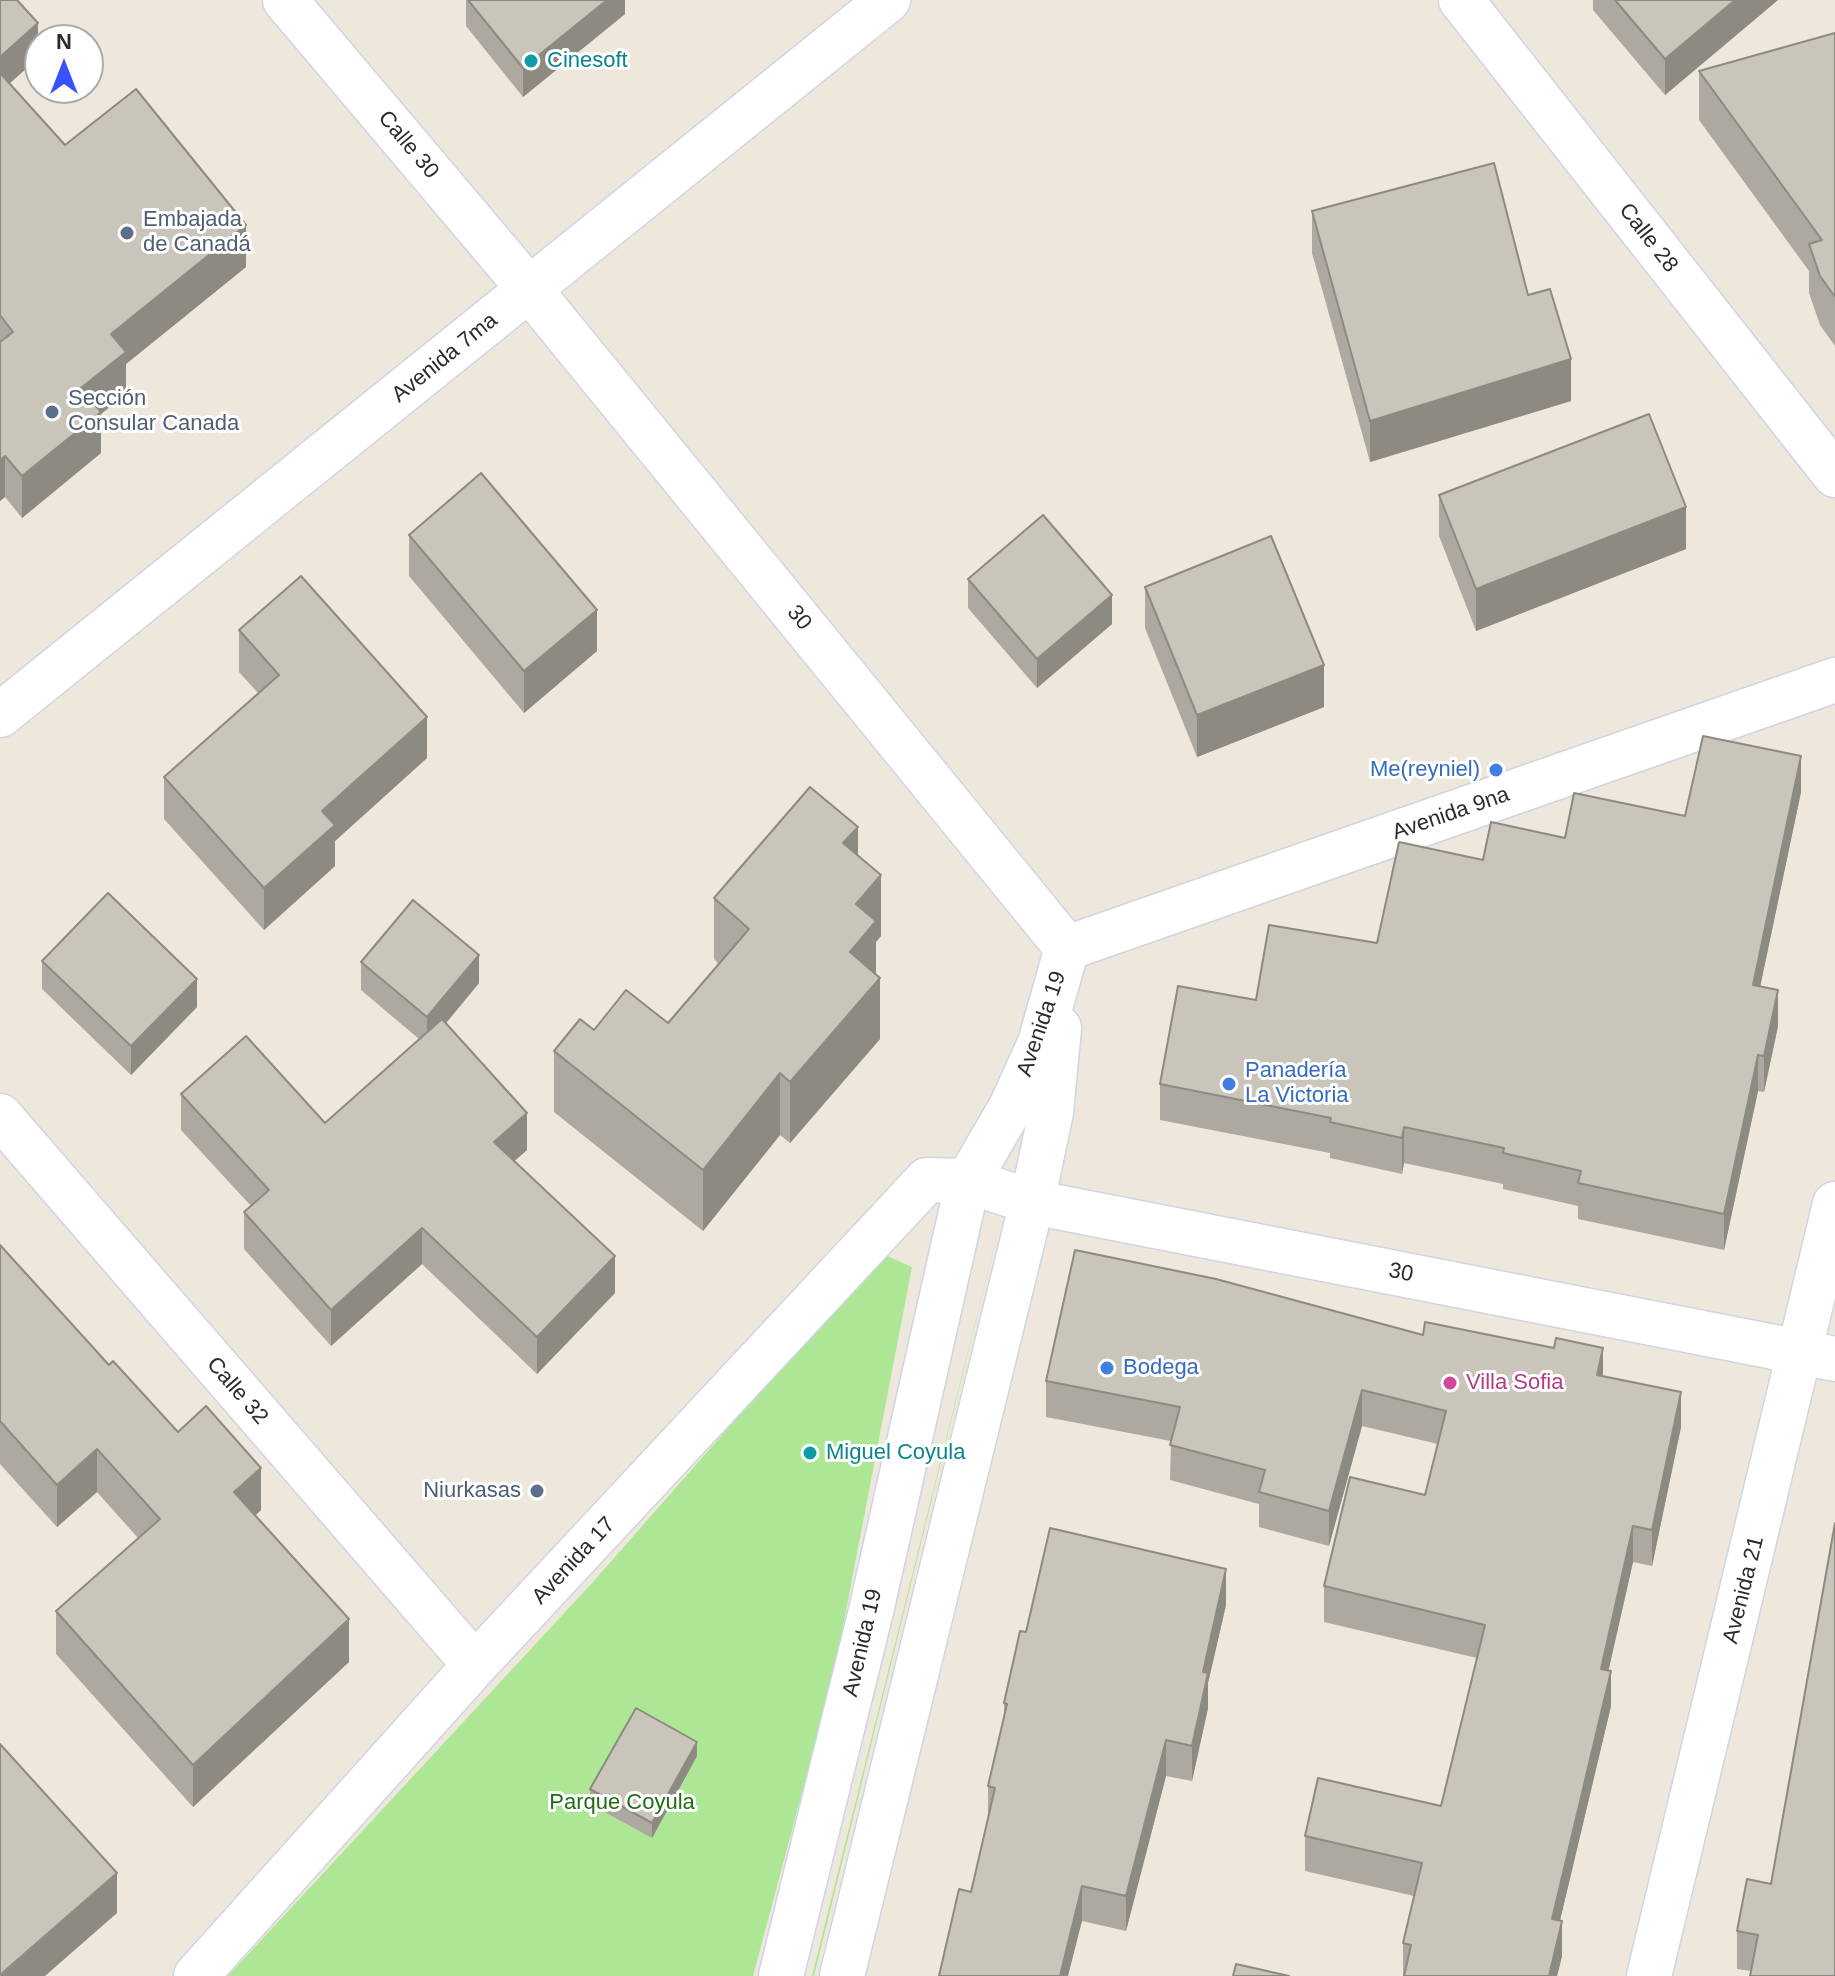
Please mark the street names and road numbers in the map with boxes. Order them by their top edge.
street label: Calle 30 [372,106,444,184]
street label: Calle 28 [1613,198,1683,278]
street label: Avenida 7ma [387,307,503,409]
street label: 30 [781,600,817,636]
street label: Avenida 9na [1389,782,1513,846]
street label: Avenida 19 [1012,968,1072,1080]
street label: 30 [1386,1258,1416,1288]
street label: Calle 32 [201,1352,273,1430]
street label: Avenida 17 [527,1512,621,1610]
street label: Avenida 21 [1718,1534,1770,1646]
street label: Avenida 19 [838,1587,888,1699]

